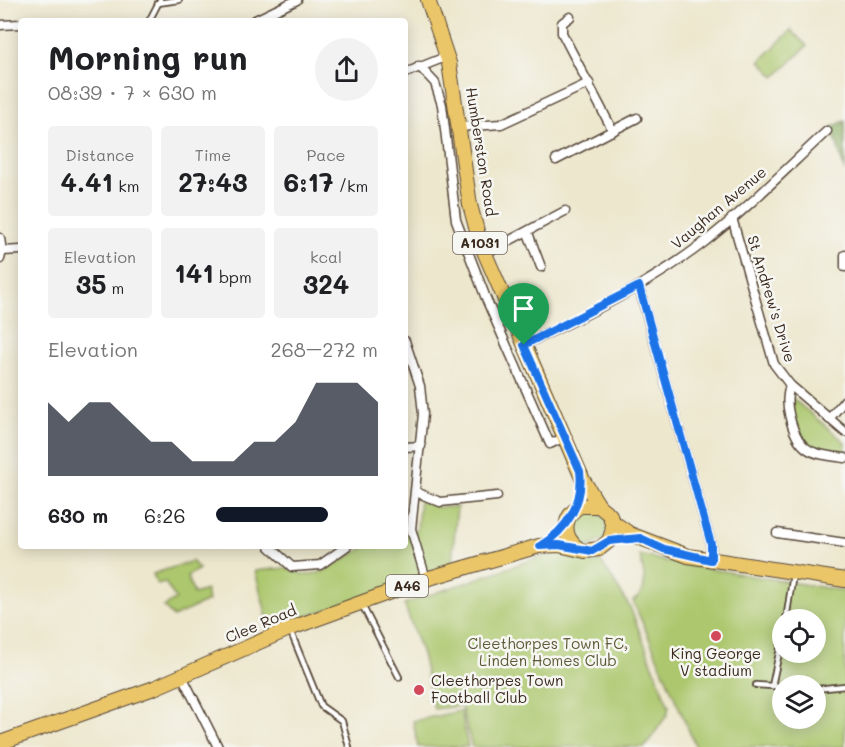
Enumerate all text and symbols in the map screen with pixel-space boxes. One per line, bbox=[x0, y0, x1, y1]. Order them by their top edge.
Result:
text: Morning run bbox=[48, 35, 248, 78]
button: share bbox=[315, 38, 378, 101]
text: 08:39 · 7 × 630 m bbox=[48, 79, 217, 105]
street label: Humberston Road bbox=[462, 86, 502, 218]
text: Distance bbox=[66, 144, 134, 165]
text: Time bbox=[195, 144, 231, 165]
text: Pace bbox=[306, 144, 346, 165]
street label: Vaughan Avenue bbox=[666, 161, 770, 253]
text: 4.41 bbox=[61, 165, 113, 199]
text: 27:43 bbox=[178, 165, 248, 199]
text: 6:17 bbox=[284, 165, 334, 199]
text: km bbox=[113, 175, 139, 196]
text: /km bbox=[334, 175, 368, 196]
road number: A1031 bbox=[453, 232, 507, 254]
street label: St Andrew's Drive bbox=[743, 233, 801, 365]
text: Elevation bbox=[64, 246, 136, 267]
text: kcal bbox=[310, 246, 342, 267]
text: 141 bbox=[174, 256, 214, 290]
text: bpm bbox=[214, 266, 252, 287]
text: 35 bbox=[76, 267, 106, 301]
text: 324 bbox=[303, 267, 349, 301]
text: m bbox=[106, 277, 124, 298]
pin bbox=[498, 283, 549, 345]
icon: arrive bbox=[507, 292, 540, 325]
text: Elevation bbox=[48, 336, 138, 362]
text: 268–272 m bbox=[271, 336, 378, 362]
text: 630 m bbox=[48, 502, 108, 528]
text: 6:26 bbox=[144, 502, 186, 528]
road number: A46 bbox=[386, 575, 428, 597]
street label: Clee Road bbox=[222, 599, 299, 647]
map controls bbox=[772, 609, 826, 729]
button: locate bbox=[772, 609, 826, 663]
marker: King George V stadium bbox=[709, 629, 723, 643]
park label: Cleethorpes Town FC, Linden Homes Club bbox=[468, 633, 628, 670]
place label: King George V stadium bbox=[671, 643, 761, 680]
place label: Cleethorpes Town Football Club bbox=[431, 670, 563, 707]
button: layers bbox=[772, 675, 826, 729]
marker: Cleethorpes Town Football Club bbox=[412, 683, 426, 697]

